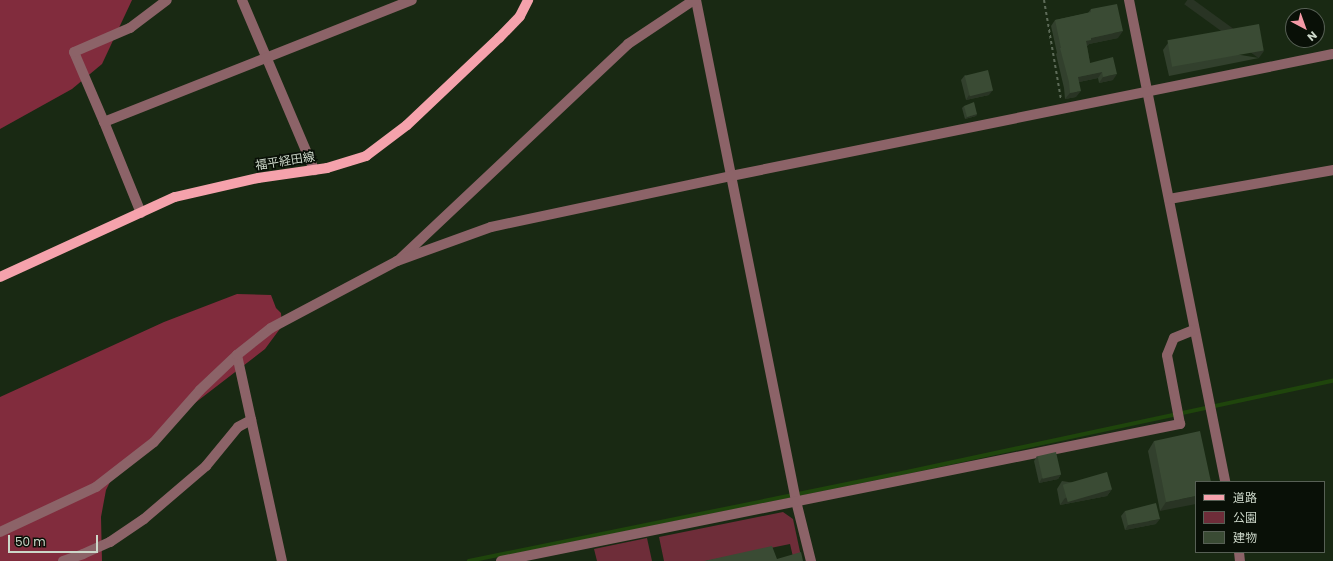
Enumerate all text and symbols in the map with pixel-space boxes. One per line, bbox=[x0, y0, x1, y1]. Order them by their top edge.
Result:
north arrow bbox=[1285, 8, 1325, 48]
text: N bbox=[1304, 28, 1321, 45]
street label: 福平経田線 bbox=[254, 149, 316, 173]
legend bbox=[1195, 481, 1325, 553]
text: 道路 bbox=[1233, 489, 1257, 506]
text: 公園 bbox=[1233, 509, 1257, 526]
scale bar bbox=[10, 527, 100, 553]
text: 建物 bbox=[1233, 529, 1257, 546]
text: 50 m bbox=[15, 533, 46, 550]

